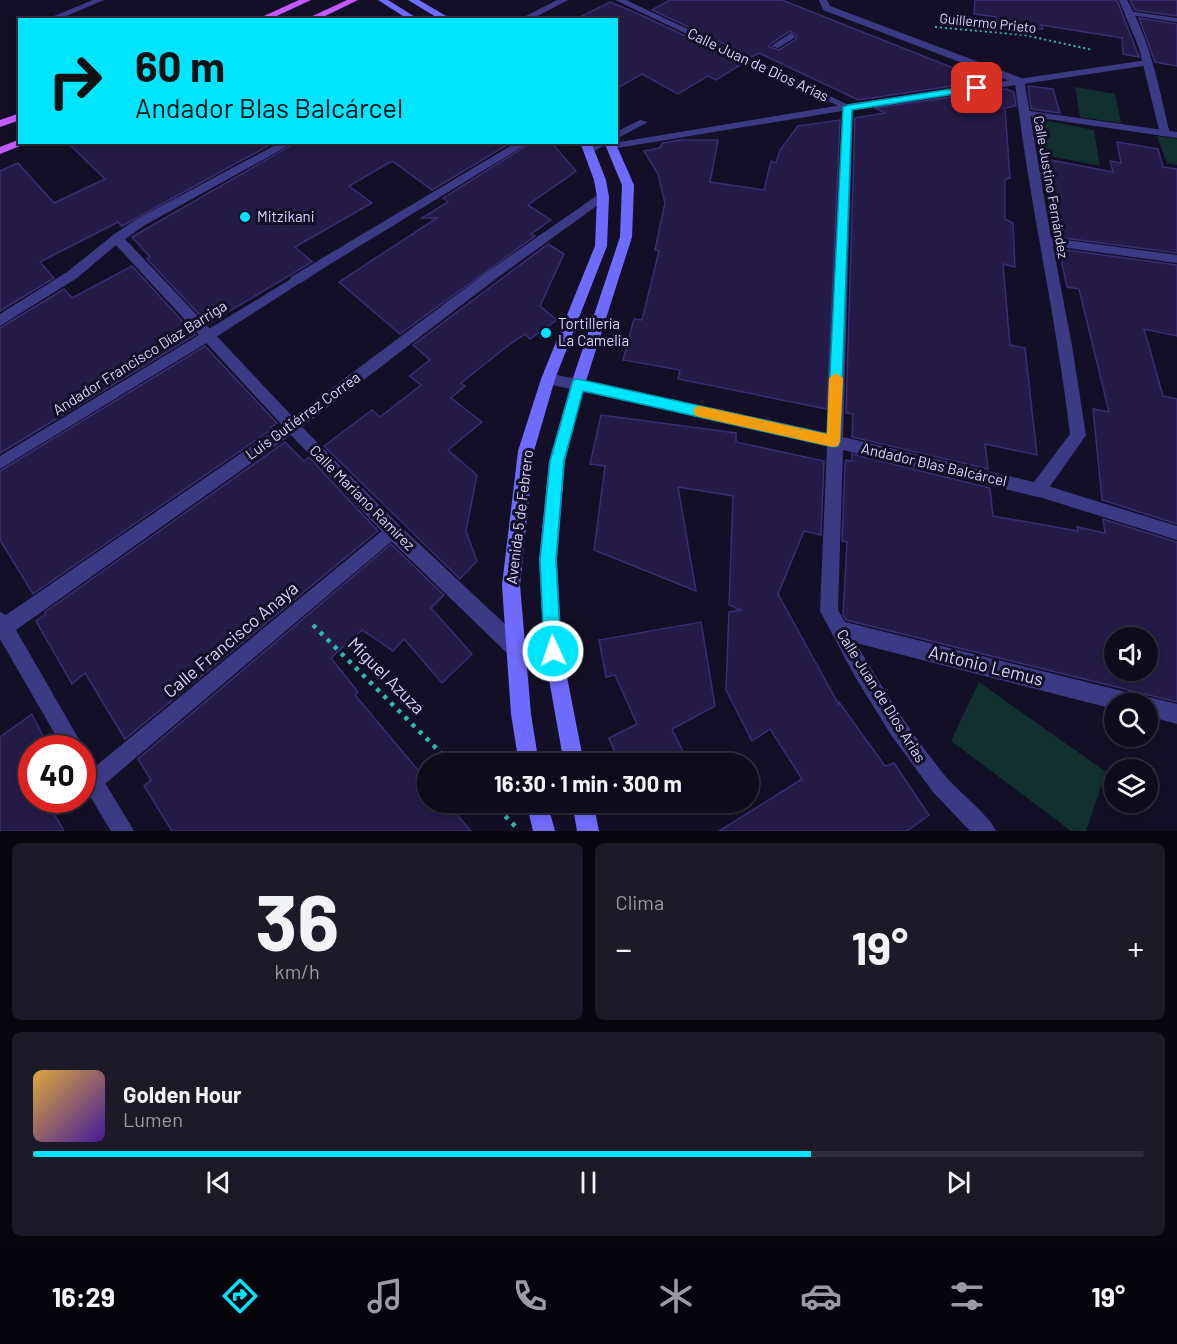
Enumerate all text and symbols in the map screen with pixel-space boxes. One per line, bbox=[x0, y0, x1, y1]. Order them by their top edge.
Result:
street label: Guillermo Prieto bbox=[939, 9, 1037, 36]
street label: Calle Juan de Dios Arias bbox=[685, 23, 832, 105]
text: 60 m bbox=[135, 40, 225, 90]
icon: right bbox=[36, 42, 114, 120]
pin bbox=[951, 62, 1002, 113]
icon: arrive bbox=[960, 71, 993, 104]
text: Andador Blas Balcárcel bbox=[135, 91, 403, 123]
street label: Calle Justino Fernández bbox=[1031, 114, 1072, 260]
place label: Mitzikani bbox=[257, 207, 314, 225]
marker: Mitzikani bbox=[238, 210, 252, 224]
street label: Andador Francisco Díaz Barriga bbox=[49, 296, 230, 418]
place label: Tortillería La Camelia bbox=[558, 314, 629, 349]
marker: Tortillería La Camelia bbox=[539, 326, 553, 340]
street label: Luis Gutiérrez Correa bbox=[242, 368, 363, 463]
street label: Andador Blas Balcárcel bbox=[860, 439, 1009, 490]
street label: Calle Mariano Ramírez bbox=[306, 441, 419, 554]
street label: Avenida 5 de Febrero bbox=[502, 449, 536, 585]
street label: Calle Francisco Anaya bbox=[159, 576, 302, 702]
position arrow bbox=[521, 619, 585, 683]
street label: Calle Juan de Dios Arias bbox=[833, 625, 930, 766]
map controls bbox=[1104, 627, 1158, 813]
button: sound bbox=[1104, 627, 1158, 681]
street label: Miguel Azuza bbox=[344, 632, 430, 718]
street label: Antonio Lemus bbox=[927, 640, 1046, 690]
button: search bbox=[1104, 693, 1158, 747]
speed limit sign: 40 bbox=[18, 735, 96, 813]
button: layers bbox=[1104, 759, 1158, 813]
text: 16:30 · 1 min · 300 m bbox=[494, 770, 682, 796]
text: 36 bbox=[255, 873, 339, 967]
text: Clima bbox=[616, 890, 664, 914]
text: 19° bbox=[851, 920, 908, 974]
text: − bbox=[616, 928, 632, 968]
text: + bbox=[1128, 928, 1144, 968]
text: km/h bbox=[275, 959, 320, 983]
text: Golden Hour bbox=[123, 1081, 241, 1107]
text: Lumen bbox=[123, 1107, 183, 1131]
icon: previous bbox=[202, 1166, 235, 1199]
icon: pause bbox=[572, 1166, 605, 1199]
icon: next bbox=[942, 1166, 975, 1199]
icon: directions bbox=[219, 1275, 261, 1317]
icon: music bbox=[364, 1275, 406, 1317]
icon: phone bbox=[509, 1275, 551, 1317]
icon: climate bbox=[655, 1275, 697, 1317]
icon: car bbox=[800, 1275, 842, 1317]
icon: filters bbox=[946, 1275, 988, 1317]
text: 16:29 bbox=[52, 1280, 115, 1312]
text: 19° bbox=[1091, 1280, 1125, 1312]

